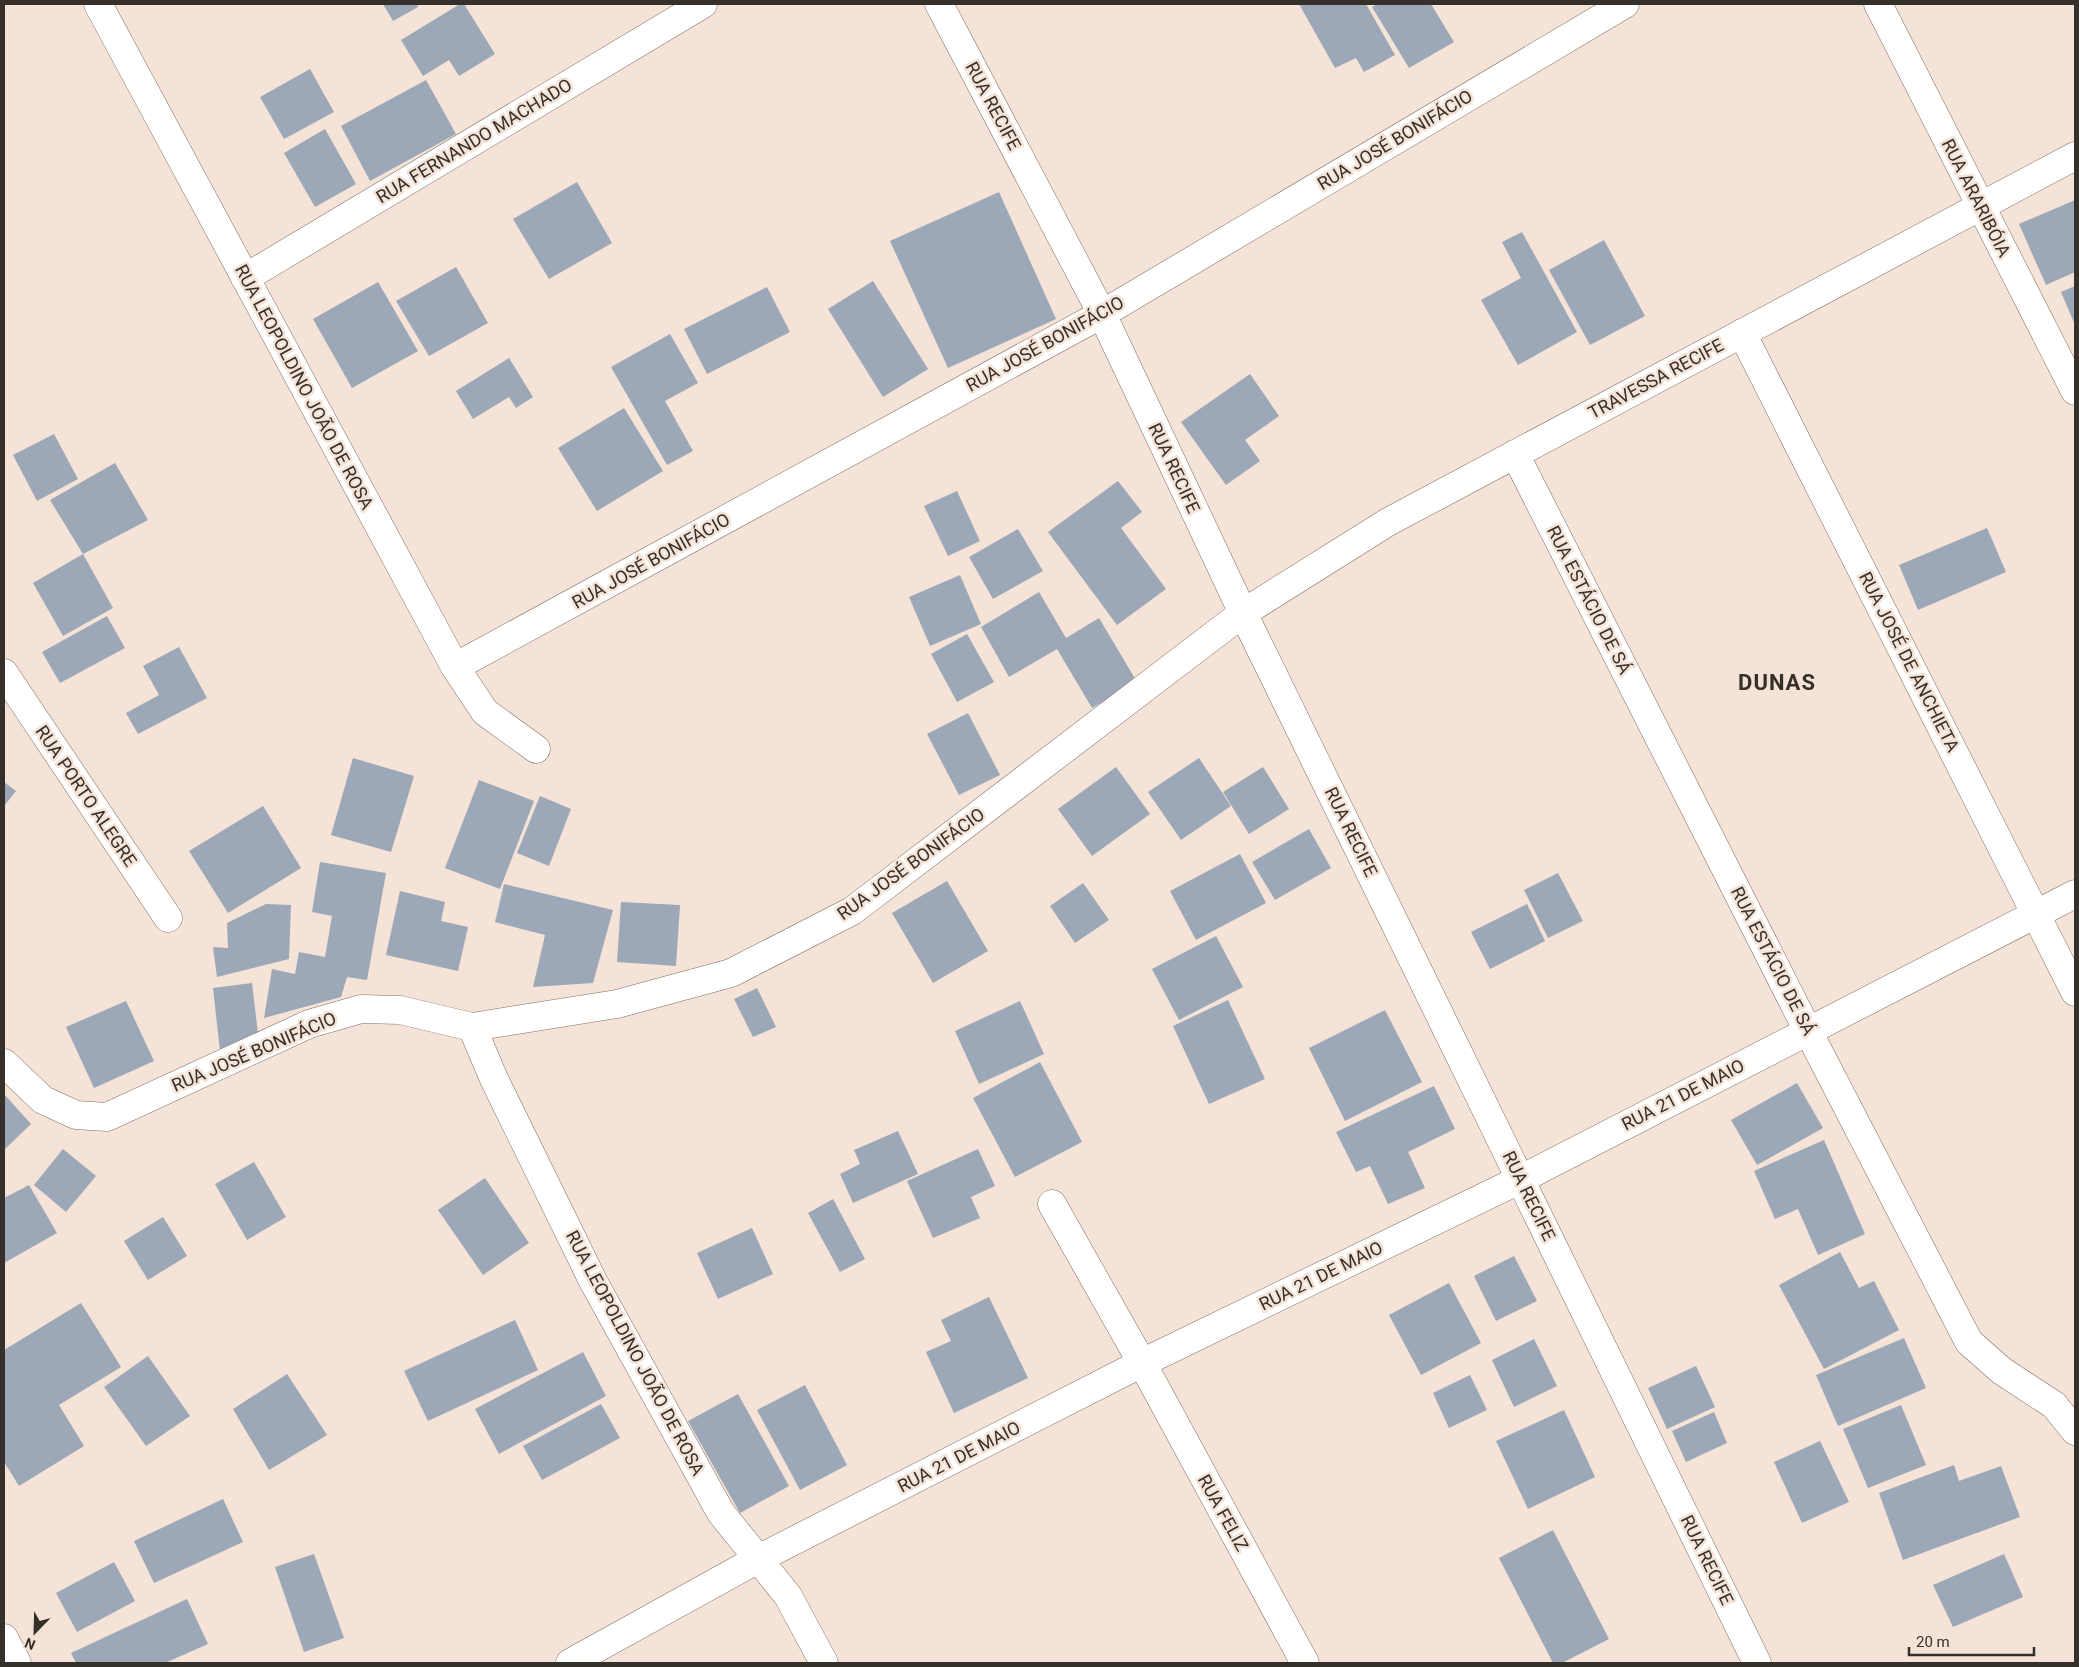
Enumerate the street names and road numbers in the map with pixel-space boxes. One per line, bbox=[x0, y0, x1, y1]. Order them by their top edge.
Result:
street label: RUA RECIFE bbox=[961, 58, 1025, 153]
street label: RUA FERNANDO MACHADO bbox=[372, 74, 575, 207]
street label: RUA JOSÉ BONIFÁCIO bbox=[1314, 85, 1476, 194]
street label: RUA ARARIBÓIA bbox=[1938, 135, 2015, 261]
street label: RUA LEOPOLDINO JOÃO DE ROSA bbox=[231, 261, 378, 513]
street label: RUA JOSÉ BONIFÁCIO bbox=[962, 291, 1127, 396]
street label: TRAVESSA RECIFE bbox=[1585, 334, 1727, 423]
street label: RUA RECIFE bbox=[1144, 419, 1204, 516]
street label: RUA JOSÉ BONIFÁCIO bbox=[568, 508, 733, 613]
street label: RUA ESTÁCIO DE SÁ bbox=[1543, 522, 1636, 678]
street label: RUA JOSÉ DE ANCHIETA bbox=[1855, 568, 1964, 756]
street label: RUA PORTO ALEGRE bbox=[31, 721, 141, 870]
street label: RUA RECIFE bbox=[1321, 784, 1382, 880]
street label: RUA JOSÉ BONIFÁCIO bbox=[833, 803, 988, 924]
street label: RUA ESTÁCIO DE SÁ bbox=[1727, 883, 1820, 1039]
street label: RUA JOSÉ BONIFÁCIO bbox=[168, 1007, 339, 1096]
street label: RUA 21 DE MAIO bbox=[1618, 1055, 1748, 1135]
street label: RUA RECIFE bbox=[1499, 1148, 1560, 1244]
street label: RUA LEOPOLDINO JOÃO DE ROSA bbox=[562, 1227, 709, 1479]
street label: RUA 21 DE MAIO bbox=[1256, 1237, 1386, 1315]
street label: RUA 21 DE MAIO bbox=[894, 1417, 1024, 1497]
street label: RUA FELIZ bbox=[1194, 1471, 1253, 1555]
street label: RUA RECIFE bbox=[1677, 1512, 1738, 1608]

